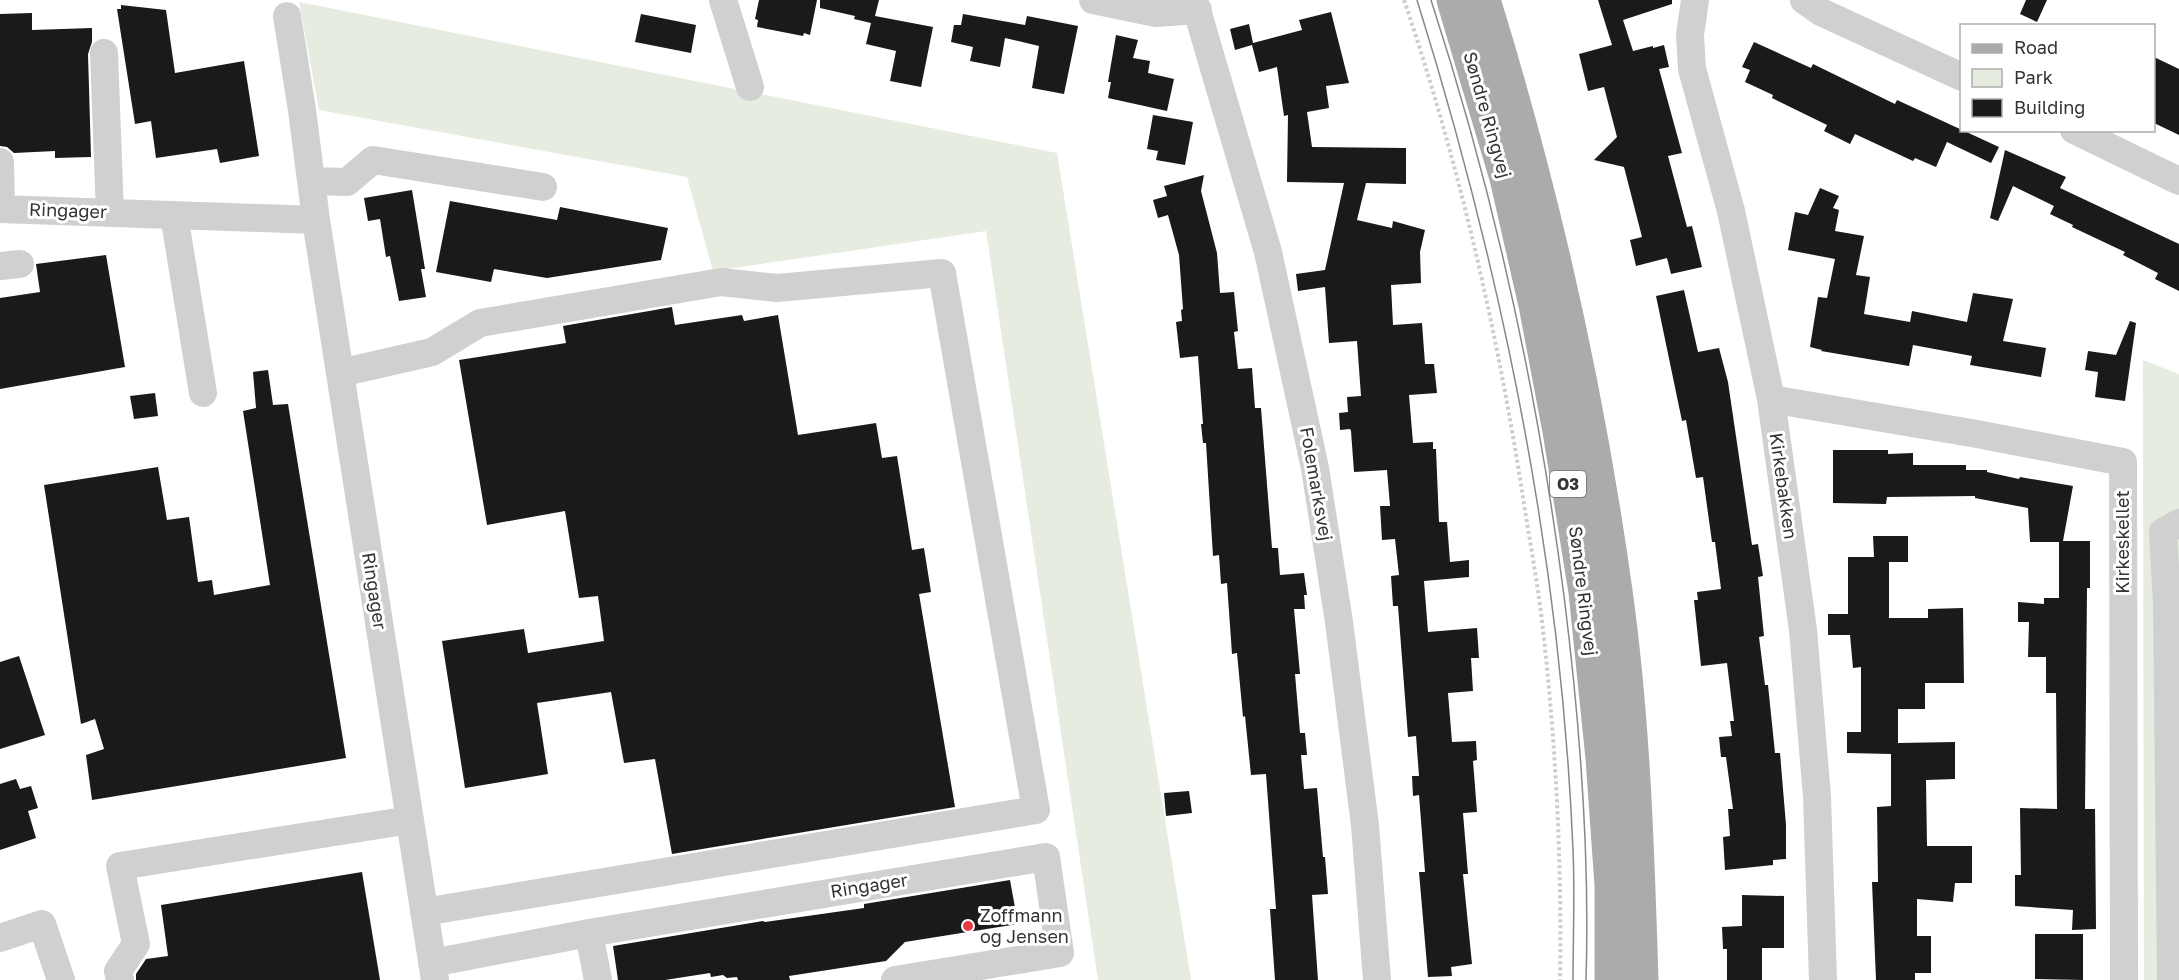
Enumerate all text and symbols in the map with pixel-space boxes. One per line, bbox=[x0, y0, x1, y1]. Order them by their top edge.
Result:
legend bbox=[1960, 24, 2155, 132]
text: Road bbox=[2014, 36, 2058, 58]
street label: Søndre Ringvej bbox=[1459, 49, 1517, 180]
text: Park bbox=[2014, 66, 2053, 88]
text: Building bbox=[2014, 96, 2085, 118]
street label: Ringager bbox=[29, 198, 107, 222]
street label: Folemarksvej bbox=[1296, 425, 1338, 542]
street label: Kirkebakken bbox=[1766, 431, 1802, 540]
road number: O3 bbox=[1550, 471, 1586, 497]
street label: Kirkeskellet bbox=[2111, 490, 2133, 594]
street label: Søndre Ringvej bbox=[1565, 525, 1603, 657]
street label: Ringager bbox=[358, 551, 392, 631]
street label: Ringager bbox=[829, 868, 909, 902]
place label: Zoffmann og Jensen bbox=[980, 904, 1069, 947]
marker: Zoffmann og Jensen bbox=[961, 919, 975, 933]

